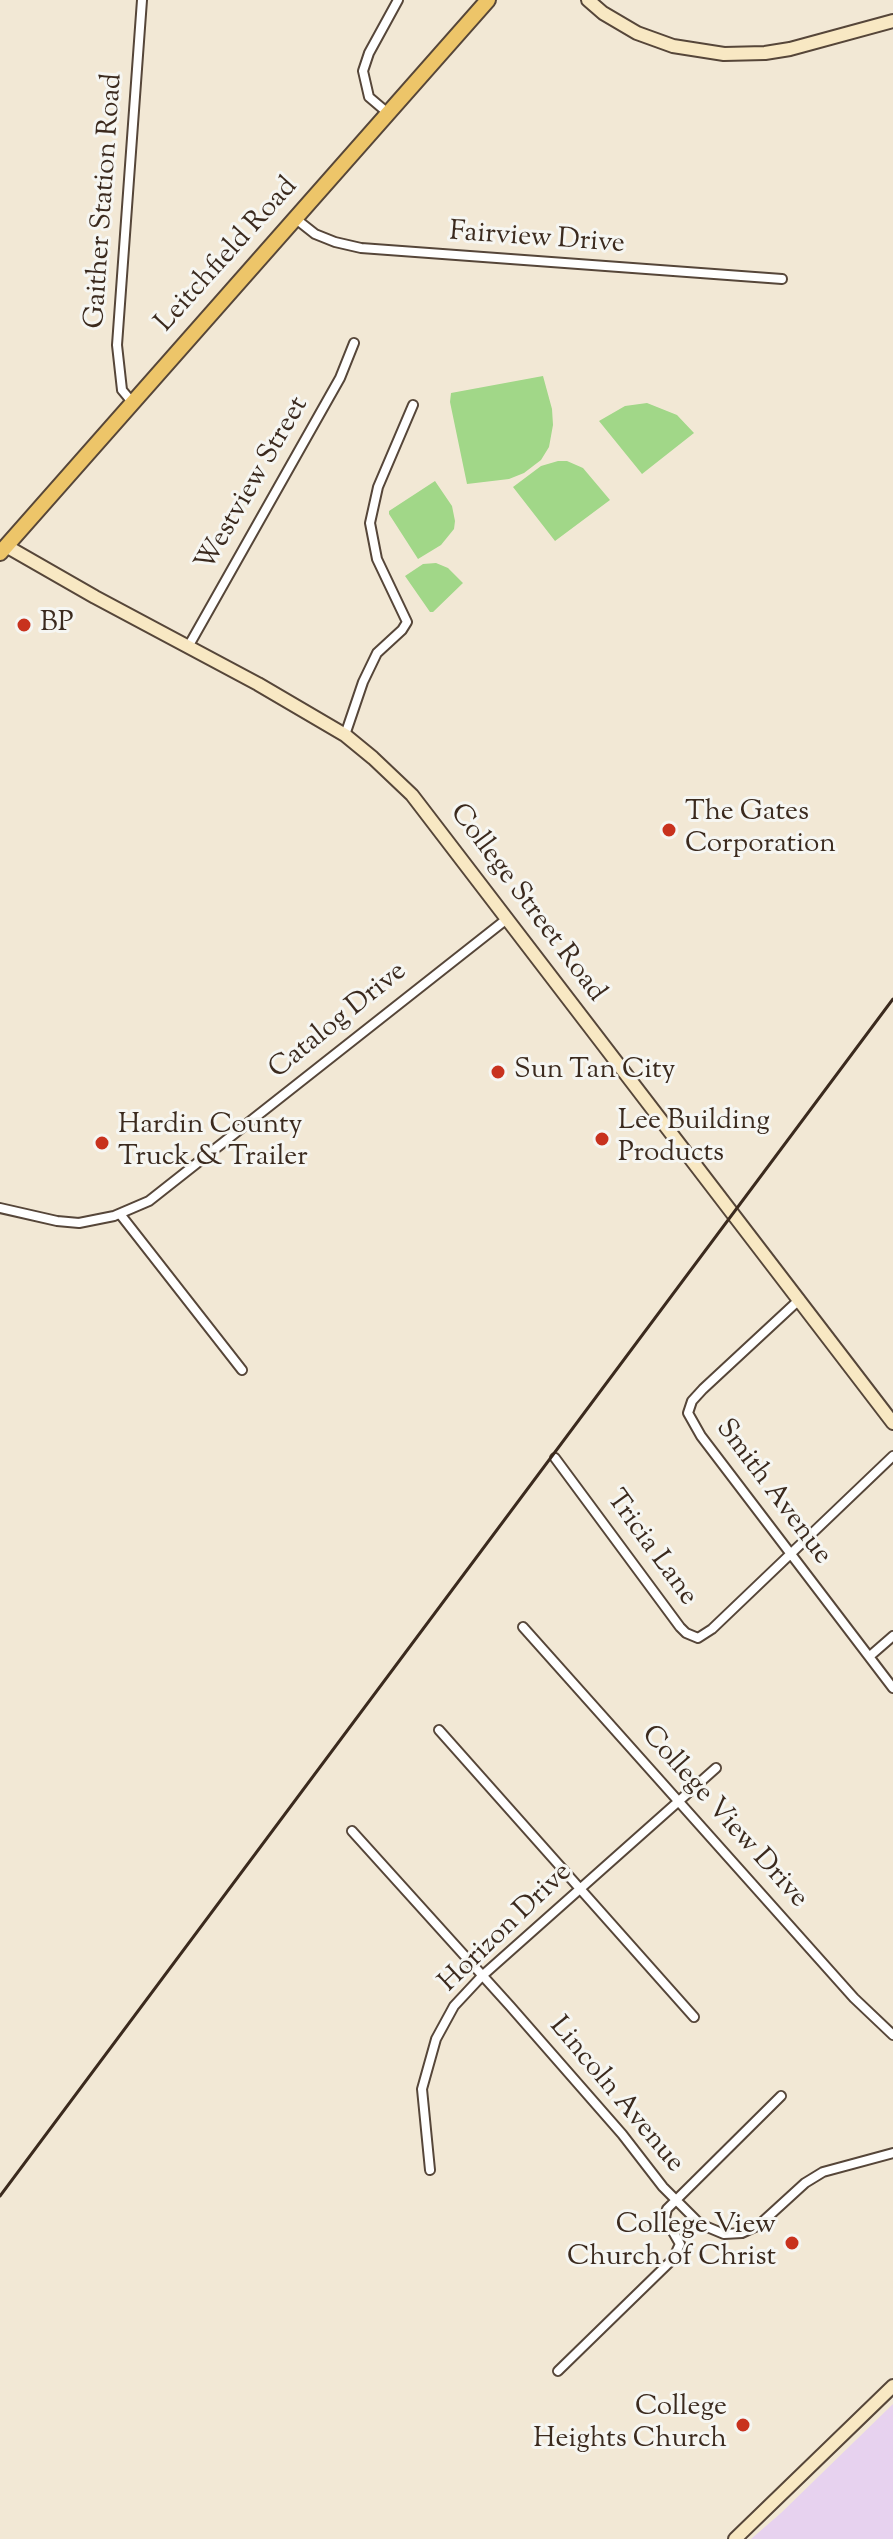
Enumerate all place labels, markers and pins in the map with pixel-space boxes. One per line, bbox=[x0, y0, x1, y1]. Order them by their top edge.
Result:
place label: BP bbox=[40, 608, 73, 642]
marker: BP bbox=[15, 616, 33, 634]
place label: The Gates Corporation bbox=[685, 797, 836, 863]
marker: The Gates Corporation bbox=[660, 821, 678, 839]
place label: Sun Tan City bbox=[514, 1055, 675, 1089]
marker: Sun Tan City bbox=[489, 1063, 507, 1081]
place label: Lee Building Products bbox=[618, 1106, 770, 1172]
place label: Hardin County Truck & Trailer bbox=[118, 1110, 308, 1176]
marker: Lee Building Products bbox=[593, 1130, 611, 1148]
marker: Hardin County Truck & Trailer bbox=[93, 1134, 111, 1152]
place label: College View Church of Christ bbox=[567, 2210, 776, 2276]
marker: College View Church of Christ bbox=[783, 2234, 801, 2252]
place label: College Heights Church bbox=[533, 2392, 727, 2458]
marker: College Heights Church bbox=[734, 2416, 752, 2434]

